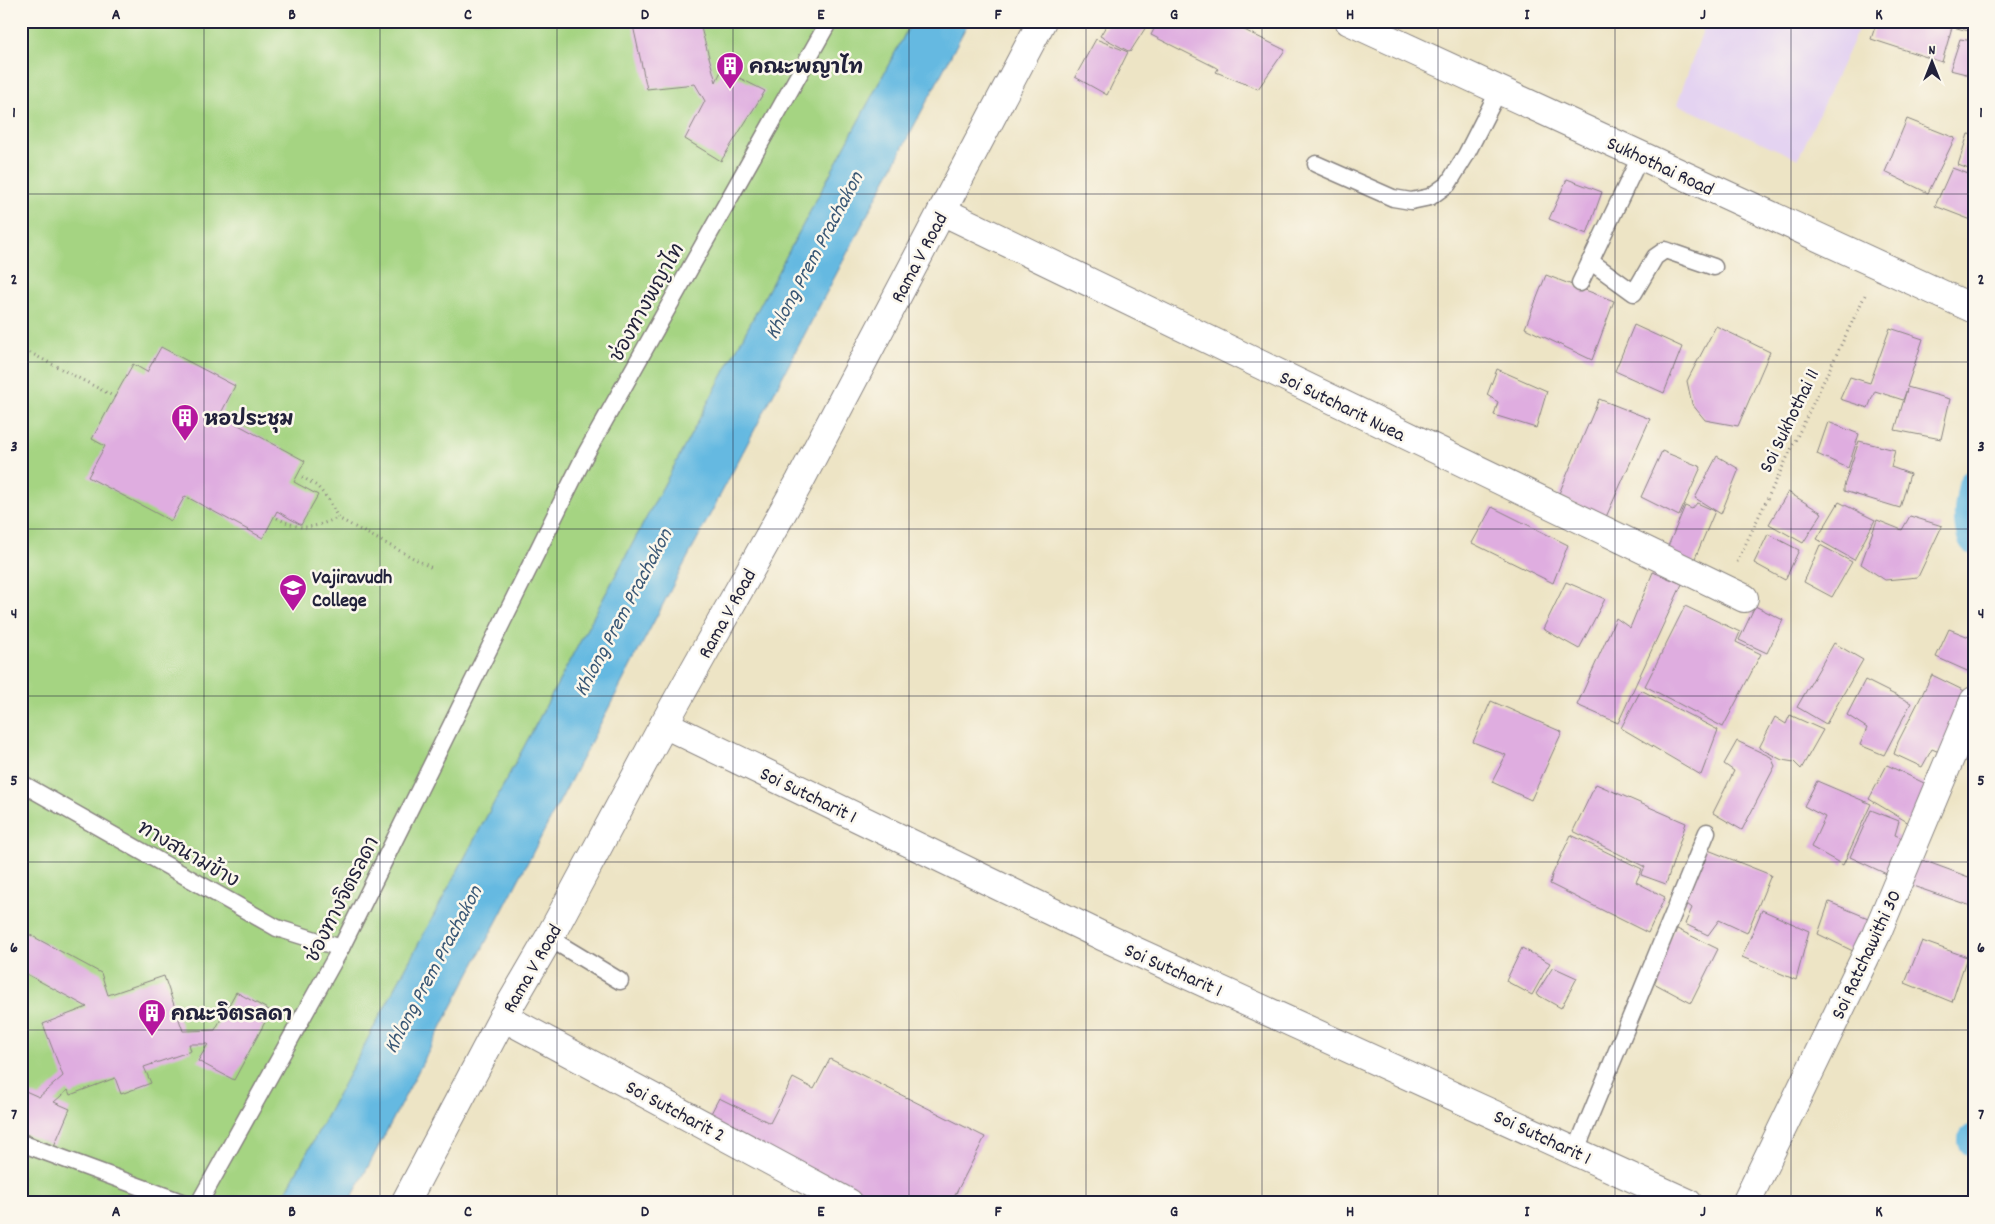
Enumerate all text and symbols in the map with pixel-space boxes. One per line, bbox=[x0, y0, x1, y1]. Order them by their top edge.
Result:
text: A bbox=[112, 4, 121, 27]
text: B bbox=[288, 4, 296, 27]
text: C bbox=[464, 4, 472, 27]
text: D bbox=[641, 4, 650, 27]
text: E bbox=[817, 4, 825, 27]
text: F bbox=[994, 4, 1002, 27]
text: G bbox=[1170, 4, 1178, 27]
text: H bbox=[1346, 4, 1354, 27]
text: I bbox=[1525, 4, 1531, 27]
text: J bbox=[1700, 4, 1706, 27]
text: K bbox=[1875, 4, 1883, 27]
north arrow bbox=[1908, 38, 1958, 88]
text: N bbox=[1929, 41, 1936, 61]
building icon: คณะพญาไท bbox=[715, 51, 745, 90]
place label: คณะพญาไท bbox=[749, 53, 863, 83]
text: 1 bbox=[12, 102, 16, 125]
text: 1 bbox=[1979, 102, 1983, 125]
street label: Sukhothai Road bbox=[1602, 131, 1718, 205]
water label: Khlong Prem Prachakon bbox=[759, 166, 873, 346]
street label: Rama V Road bbox=[885, 208, 956, 308]
street label: ช่องทางพญาไท bbox=[603, 238, 693, 368]
text: 2 bbox=[11, 269, 18, 292]
text: 2 bbox=[1978, 269, 1985, 292]
street label: Soi Sutcharit Nuea bbox=[1274, 365, 1410, 451]
street label: Soi Sukhothai 11 bbox=[1753, 365, 1828, 478]
building icon: หอประชุม bbox=[170, 403, 200, 442]
place label: หอประชุม bbox=[204, 407, 294, 435]
text: 3 bbox=[10, 436, 18, 459]
text: 3 bbox=[1977, 436, 1985, 459]
water label: Khlong Prem Prachakon bbox=[568, 523, 682, 703]
place label: Vajiravudh College bbox=[312, 565, 392, 616]
street label: Rama V Road bbox=[693, 565, 765, 664]
school or university icon: Vajiravudh College bbox=[278, 573, 308, 612]
text: 4 bbox=[11, 603, 17, 626]
text: 4 bbox=[1978, 603, 1984, 626]
street label: Soi Sutcharit 1 bbox=[754, 761, 861, 832]
text: 5 bbox=[10, 770, 18, 793]
text: 5 bbox=[1977, 770, 1985, 793]
street label: ทางสนามข้าง bbox=[132, 813, 244, 896]
street label: ช่องทางจิตรลดา bbox=[298, 831, 388, 968]
water label: Khlong Prem Prachakon bbox=[378, 880, 492, 1060]
street label: Soi Ratchawithi 30 bbox=[1825, 886, 1910, 1025]
street label: Rama V Road bbox=[497, 920, 570, 1019]
text: 6 bbox=[10, 937, 18, 960]
text: 6 bbox=[1977, 937, 1985, 960]
street label: Soi Sutcharit 1 bbox=[1119, 938, 1226, 1006]
building icon: คณะจิตรลดา bbox=[137, 998, 167, 1037]
place label: คณะจิตรลดา bbox=[171, 1001, 292, 1030]
street label: Soi Sutcharit 2 bbox=[620, 1075, 729, 1151]
text: 7 bbox=[11, 1104, 17, 1127]
street label: Soi Sutcharit 1 bbox=[1488, 1104, 1595, 1174]
text: 7 bbox=[1978, 1104, 1984, 1127]
text: A bbox=[112, 1201, 121, 1224]
text: B bbox=[288, 1201, 296, 1224]
text: C bbox=[464, 1201, 472, 1224]
text: D bbox=[641, 1201, 650, 1224]
text: E bbox=[817, 1201, 825, 1224]
text: F bbox=[994, 1201, 1002, 1224]
text: G bbox=[1170, 1201, 1178, 1224]
text: H bbox=[1346, 1201, 1354, 1224]
text: I bbox=[1525, 1201, 1531, 1224]
text: J bbox=[1700, 1201, 1706, 1224]
text: K bbox=[1875, 1201, 1883, 1224]

